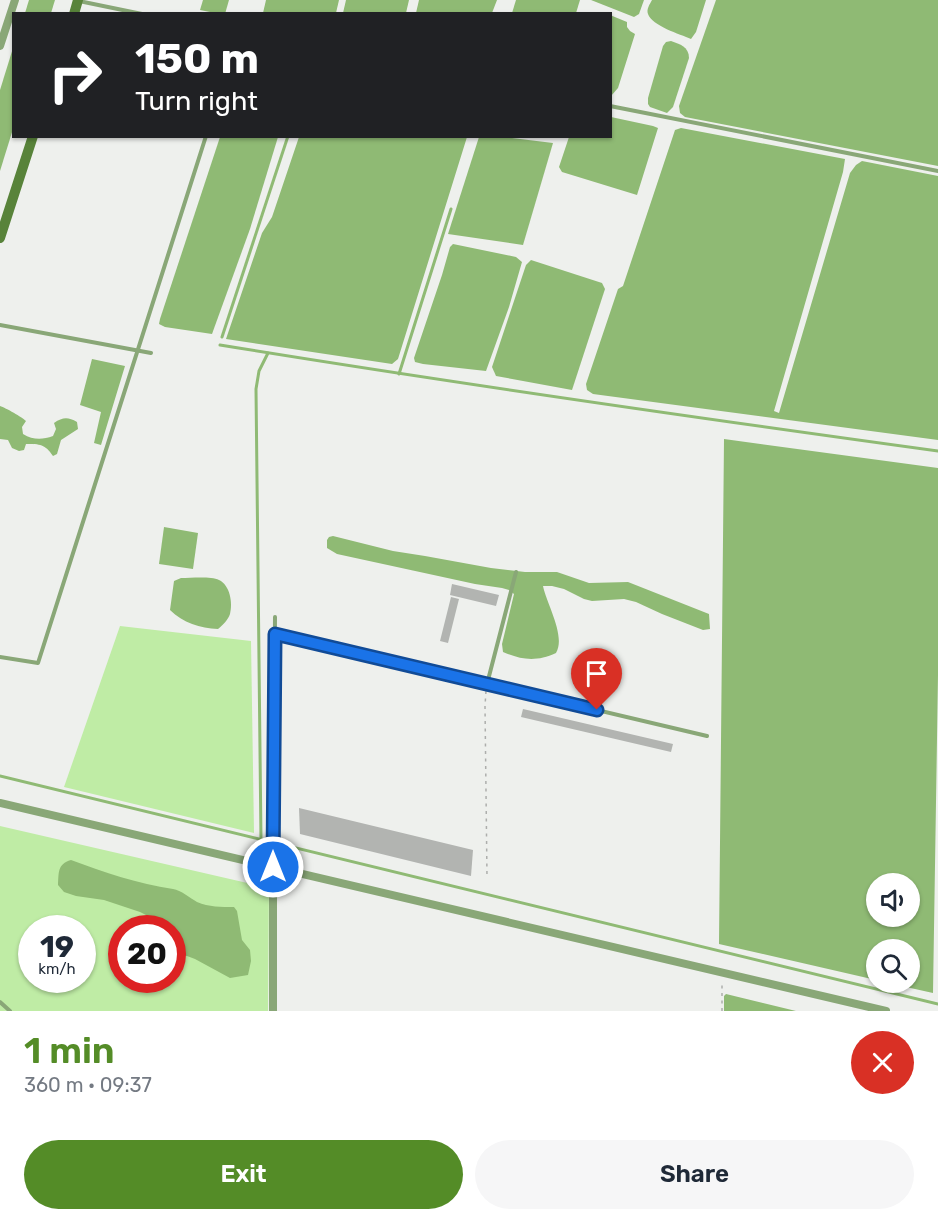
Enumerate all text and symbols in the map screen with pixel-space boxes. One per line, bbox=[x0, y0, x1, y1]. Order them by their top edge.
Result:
text: 150 m bbox=[135, 34, 259, 84]
icon: right bbox=[36, 36, 114, 114]
text: Turn right bbox=[135, 85, 258, 117]
pin bbox=[571, 648, 622, 710]
icon: arrive bbox=[580, 657, 613, 690]
position arrow bbox=[241, 835, 305, 899]
map controls bbox=[866, 873, 920, 993]
button: sound bbox=[866, 873, 920, 927]
speed limit sign: 20 bbox=[108, 915, 186, 993]
text: 19 bbox=[40, 929, 74, 965]
button: search bbox=[866, 939, 920, 993]
text: km/h bbox=[38, 960, 76, 978]
text: 1 min bbox=[24, 1029, 115, 1072]
button: close bbox=[851, 1031, 914, 1094]
text: 360 m · 09:37 bbox=[24, 1073, 152, 1097]
button: Exit bbox=[24, 1140, 463, 1209]
button: Share bbox=[475, 1140, 914, 1209]

